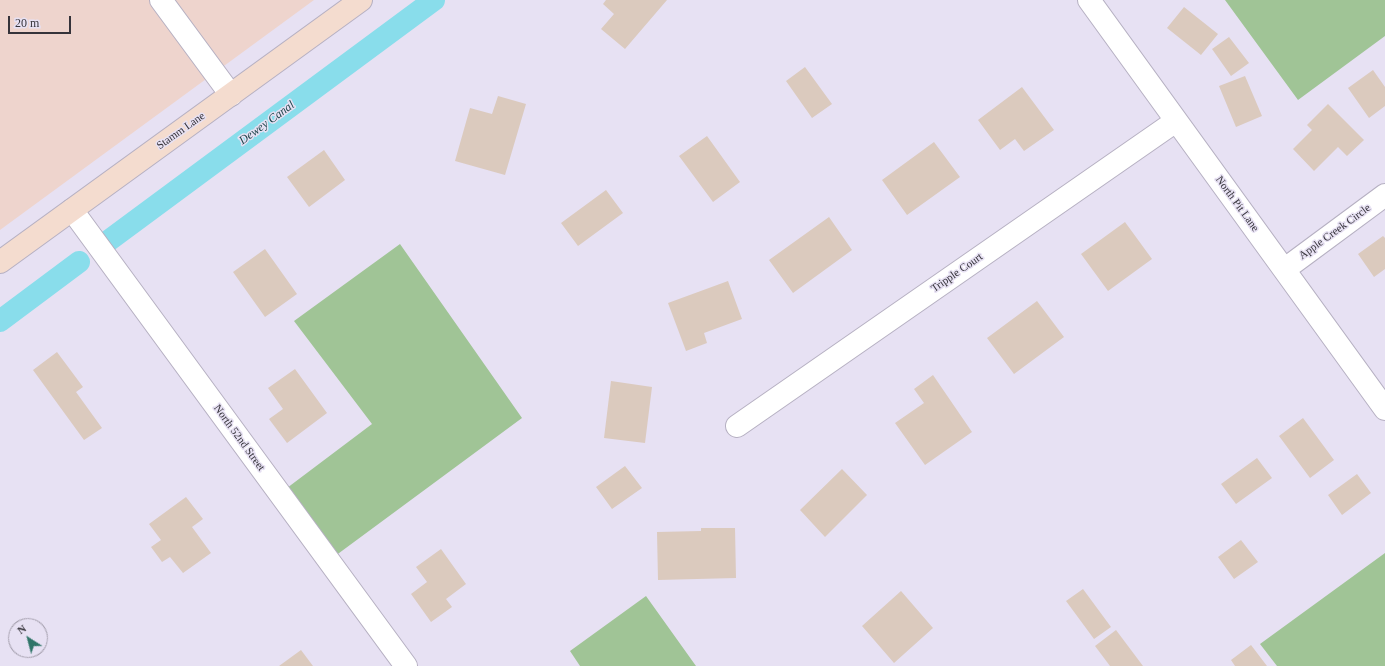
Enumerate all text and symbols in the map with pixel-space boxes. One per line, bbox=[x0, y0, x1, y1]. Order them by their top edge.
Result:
scale bar bbox=[10, 8, 73, 34]
text: 20 m bbox=[15, 16, 39, 30]
water label: Dewey Canal bbox=[236, 98, 298, 148]
street label: Stamm Lane bbox=[154, 110, 208, 152]
street label: North Pit Lane bbox=[1212, 174, 1262, 234]
street label: Apple Creek Circle bbox=[1297, 202, 1373, 262]
street label: Tripple Court bbox=[929, 250, 985, 296]
street label: North 52nd Street bbox=[210, 402, 268, 474]
north arrow bbox=[8, 618, 48, 658]
text: N bbox=[15, 622, 28, 636]

